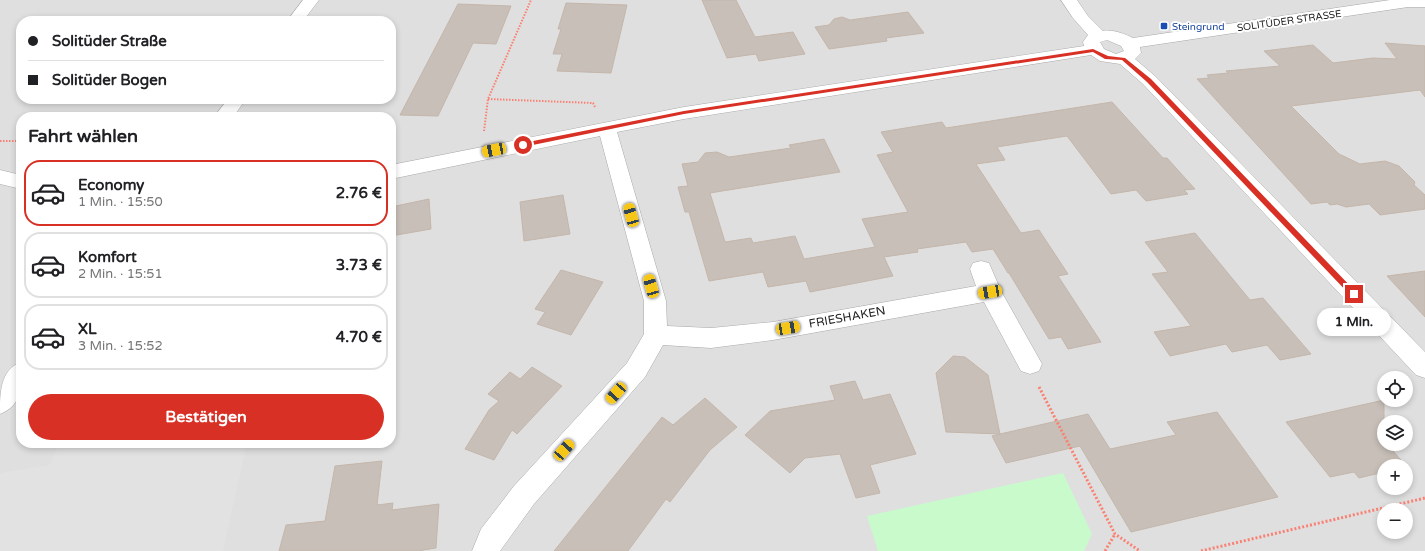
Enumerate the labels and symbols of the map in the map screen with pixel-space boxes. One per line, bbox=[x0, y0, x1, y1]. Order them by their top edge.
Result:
street label: SOLITÜDER STRASSE bbox=[1236, 8, 1342, 34]
marker: Steingrund bbox=[1159, 21, 1169, 31]
place label: Steingrund bbox=[1172, 21, 1225, 33]
route start bbox=[514, 136, 532, 154]
car bbox=[481, 142, 507, 158]
car bbox=[622, 202, 640, 228]
car bbox=[642, 273, 660, 299]
car bbox=[977, 284, 1003, 300]
route end bbox=[1345, 285, 1363, 303]
street label: FRIESHAKEN bbox=[808, 303, 886, 331]
callout: 1 Min. bbox=[1317, 308, 1391, 336]
car bbox=[775, 320, 801, 336]
car bbox=[604, 380, 628, 406]
car bbox=[552, 437, 576, 463]

